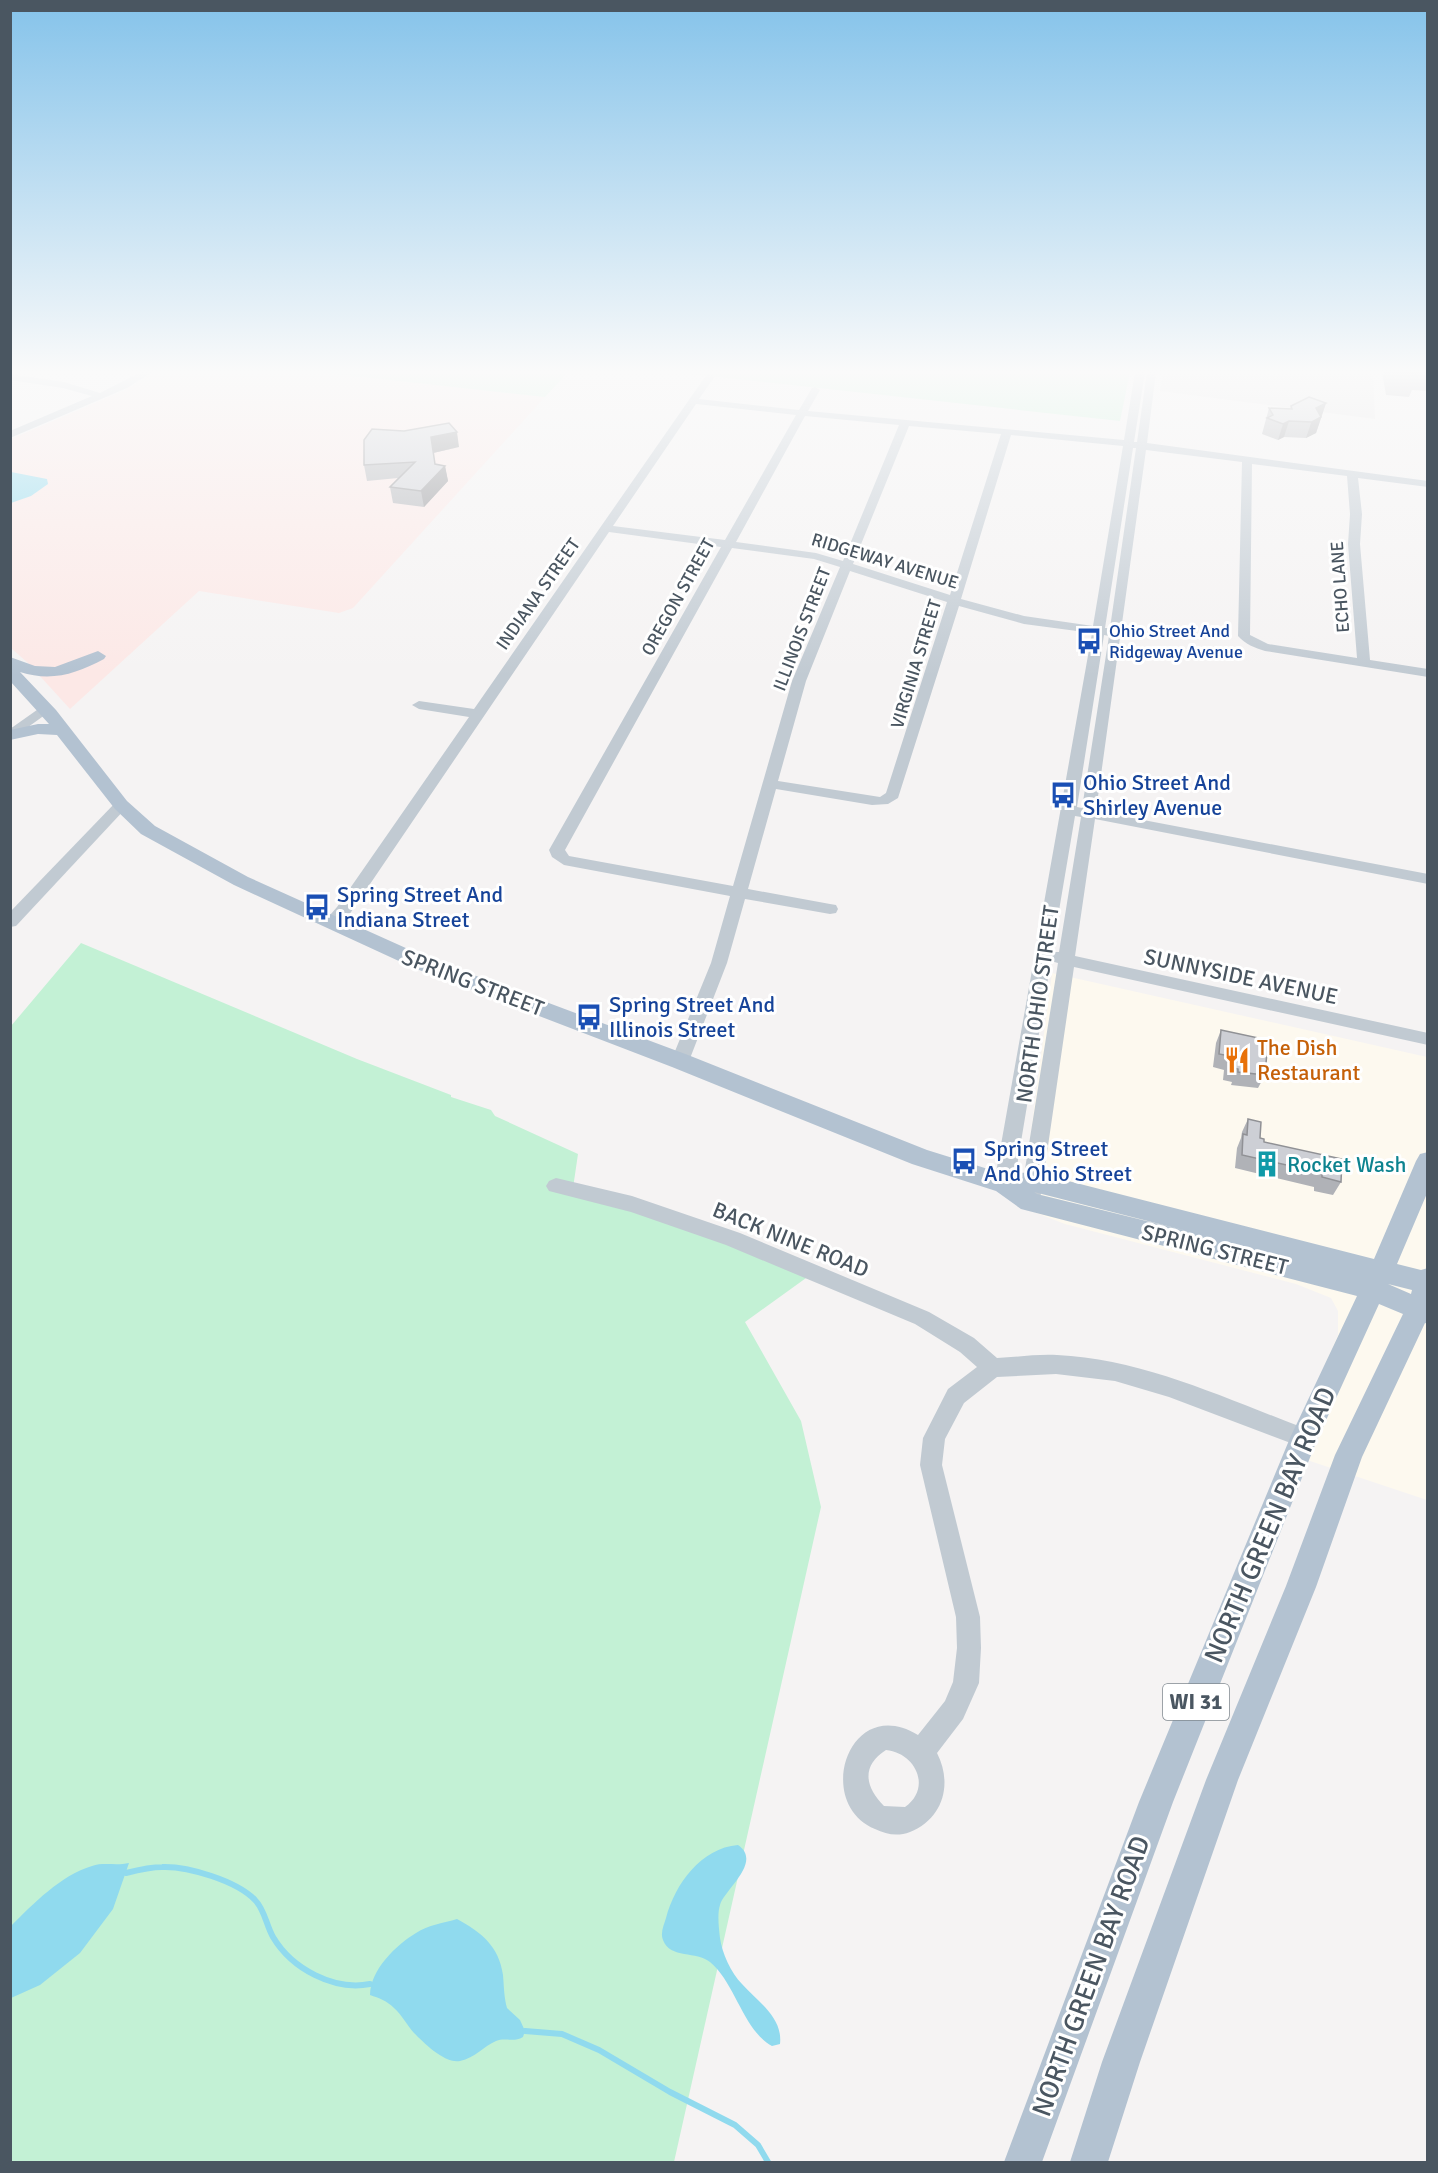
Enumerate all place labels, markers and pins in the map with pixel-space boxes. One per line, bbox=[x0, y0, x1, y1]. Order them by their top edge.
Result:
place label: Ohio Street And Ridgeway Avenue bbox=[1109, 620, 1243, 663]
bus stop icon: Ohio Street And Ridgeway Avenue bbox=[1074, 626, 1104, 656]
place label: Ohio Street And Shirley Avenue bbox=[1083, 769, 1231, 821]
bus stop icon: Ohio Street And Shirley Avenue bbox=[1048, 780, 1078, 810]
place label: Spring Street And Indiana Street bbox=[337, 881, 503, 933]
bus stop icon: Spring Street And Indiana Street bbox=[302, 892, 332, 922]
place label: Spring Street And Illinois Street bbox=[609, 991, 775, 1043]
bus stop icon: Spring Street And Illinois Street bbox=[574, 1002, 604, 1032]
place label: The Dish Restaurant bbox=[1257, 1034, 1361, 1086]
restaurant icon: The Dish Restaurant bbox=[1222, 1045, 1252, 1075]
place label: Spring Street And Ohio Street bbox=[984, 1135, 1132, 1187]
bus stop icon: Spring Street And Ohio Street bbox=[949, 1146, 979, 1176]
building icon: Rocket Wash bbox=[1252, 1149, 1282, 1179]
place label: Rocket Wash bbox=[1287, 1151, 1407, 1178]

